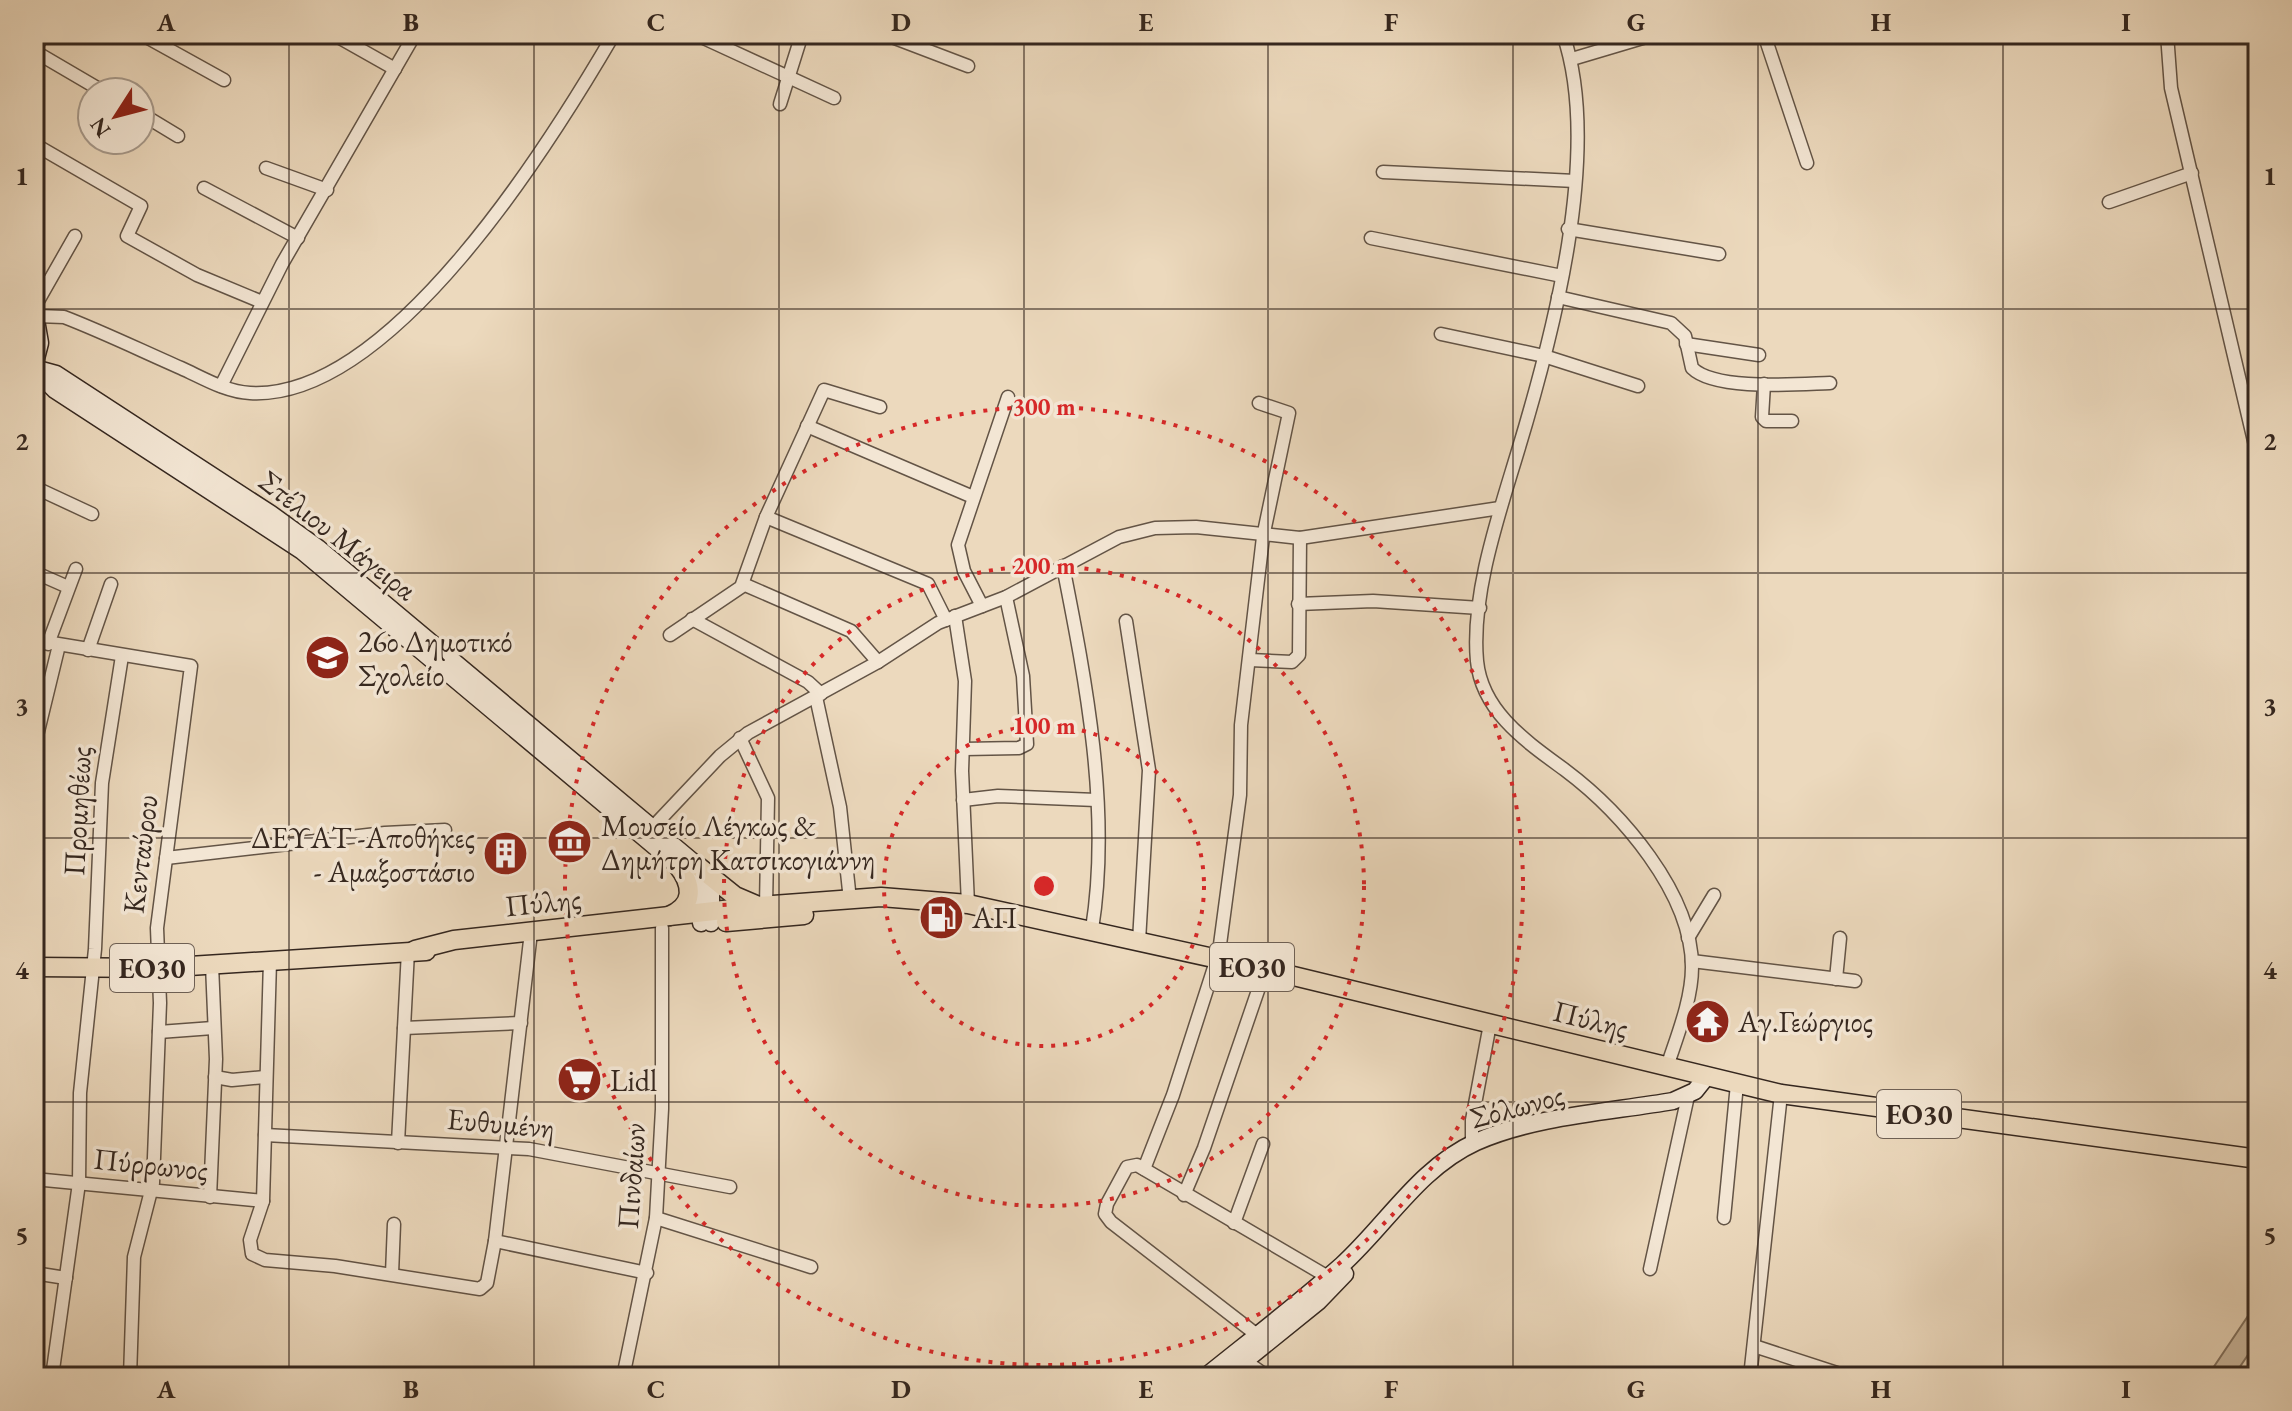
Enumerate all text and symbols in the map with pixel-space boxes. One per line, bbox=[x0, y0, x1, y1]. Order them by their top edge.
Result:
text: A bbox=[156, 5, 176, 39]
text: B bbox=[403, 5, 419, 39]
text: C bbox=[647, 5, 665, 39]
text: D bbox=[891, 5, 911, 39]
text: E bbox=[1139, 5, 1154, 39]
text: F bbox=[1384, 5, 1398, 39]
text: G bbox=[1627, 5, 1646, 39]
text: H bbox=[1871, 5, 1892, 39]
text: I bbox=[2121, 5, 2131, 39]
north arrow bbox=[76, 76, 156, 156]
text: N bbox=[83, 112, 117, 143]
text: 1 bbox=[15, 159, 29, 193]
text: 1 bbox=[2263, 159, 2277, 193]
text: 300 m bbox=[1012, 391, 1076, 422]
text: 2 bbox=[15, 424, 29, 458]
text: 2 bbox=[2263, 424, 2277, 458]
street label: Στέλιου Μάγειρα bbox=[251, 461, 425, 609]
text: 200 m bbox=[1012, 550, 1076, 581]
place label: 26ο Δημοτικό Σχολείο bbox=[358, 622, 512, 695]
school or university icon: 26ο Δημοτικό Σχολείο bbox=[303, 634, 351, 682]
text: 3 bbox=[15, 689, 29, 723]
text: 3 bbox=[2263, 689, 2277, 723]
text: 100 m bbox=[1012, 710, 1076, 741]
street label: Προμηθέως bbox=[54, 745, 100, 877]
street label: Κενταύρου bbox=[113, 792, 167, 916]
place label: Μουσείο Λέγκως & Δημήτρη Κατσικογιάννη bbox=[601, 806, 875, 879]
place label: ΔΕΥΑΤ -Αποθήκες - Αμαξοστάσιο bbox=[251, 818, 475, 891]
museum icon: Μουσείο Λέγκως & Δημήτρη Κατσικογιάννη bbox=[546, 818, 594, 866]
building icon: ΔΕΥΑΤ -Αποθήκες - Αμαξοστάσιο bbox=[482, 830, 530, 878]
centre of rings bbox=[1030, 872, 1058, 900]
street label: Πύλης bbox=[503, 879, 583, 925]
fuel station icon: ΑΠ bbox=[917, 893, 965, 941]
place label: ΑΠ bbox=[971, 898, 1018, 937]
road number: ΕΟ30 bbox=[1210, 943, 1294, 991]
road number: ΕΟ30 bbox=[110, 944, 194, 992]
text: 4 bbox=[15, 953, 29, 987]
text: 4 bbox=[2263, 953, 2277, 987]
street label: Πύλης bbox=[1549, 991, 1633, 1047]
temple icon: Αγ.Γεώργιος bbox=[1683, 997, 1731, 1045]
place label: Αγ.Γεώργιος bbox=[1737, 1002, 1873, 1041]
supermarket icon: Lidl bbox=[555, 1056, 603, 1104]
place label: Lidl bbox=[610, 1061, 657, 1100]
street label: Σόλωνος bbox=[1466, 1075, 1568, 1137]
road number: ΕΟ30 bbox=[1877, 1090, 1961, 1138]
street label: Ευθυμένη bbox=[446, 1099, 556, 1147]
street label: Πινδαίων bbox=[608, 1122, 654, 1230]
street label: Πύρρωνος bbox=[92, 1139, 210, 1189]
text: 5 bbox=[15, 1218, 29, 1252]
text: 5 bbox=[2263, 1218, 2277, 1252]
text: A bbox=[156, 1372, 176, 1406]
text: B bbox=[403, 1372, 419, 1406]
text: C bbox=[647, 1372, 665, 1406]
text: D bbox=[891, 1372, 911, 1406]
text: E bbox=[1139, 1372, 1154, 1406]
text: F bbox=[1384, 1372, 1398, 1406]
text: G bbox=[1627, 1372, 1646, 1406]
text: H bbox=[1871, 1372, 1892, 1406]
text: I bbox=[2121, 1372, 2131, 1406]

